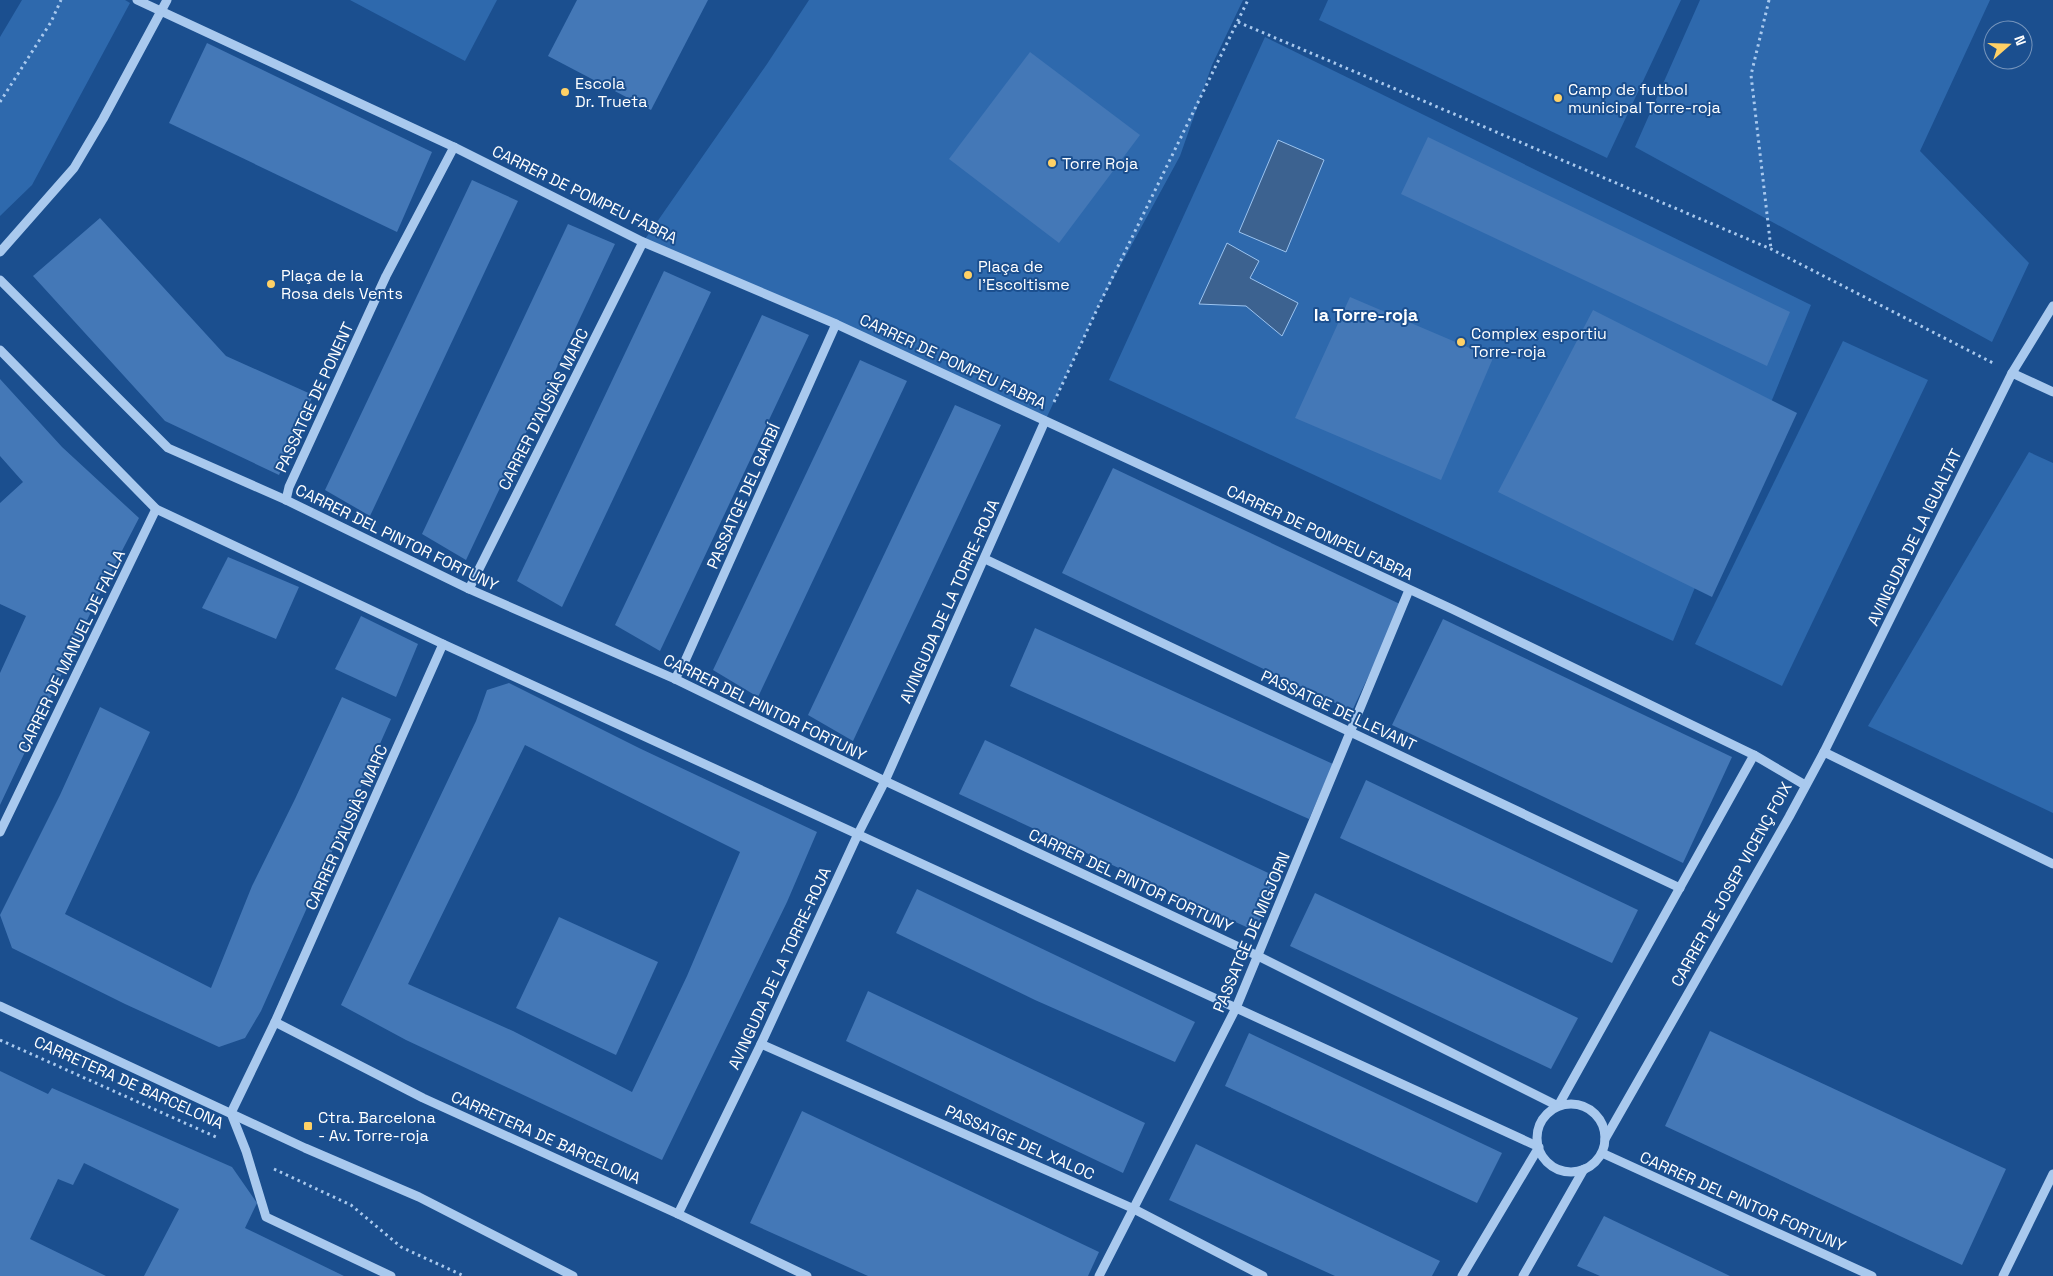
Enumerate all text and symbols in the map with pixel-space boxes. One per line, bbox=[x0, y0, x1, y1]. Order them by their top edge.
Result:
north arrow bbox=[1983, 20, 2033, 70]
text: N bbox=[2010, 33, 2030, 48]
place label: Escola Dr. Trueta bbox=[575, 73, 648, 112]
place label: Camp de futbol municipal Torre-roja bbox=[1568, 79, 1721, 118]
marker: Escola Dr. Trueta bbox=[559, 86, 571, 98]
marker: Camp de futbol municipal Torre-roja bbox=[1552, 92, 1564, 104]
street label: CARRER DE POMPEU FABRA bbox=[489, 140, 681, 249]
place label: Torre Roja bbox=[1062, 153, 1138, 174]
marker: Torre Roja bbox=[1046, 157, 1058, 169]
place label: Plaça de l'Escoltisme bbox=[978, 256, 1070, 295]
place label: Plaça de la Rosa dels Vents bbox=[281, 265, 403, 304]
marker: Plaça de l'Escoltisme bbox=[962, 269, 974, 281]
marker: Plaça de la Rosa dels Vents bbox=[265, 278, 277, 290]
district label: la Torre-roja bbox=[1314, 303, 1419, 326]
street label: CARRER DE POMPEU FABRA bbox=[856, 309, 1050, 414]
street label: PASSATGE DE PONENT bbox=[270, 319, 359, 476]
place label: Complex esportiu Torre-roja bbox=[1471, 323, 1607, 362]
street label: CARRER D'AUSIÀS MARC bbox=[493, 325, 593, 494]
marker: Complex esportiu Torre-roja bbox=[1455, 336, 1467, 348]
street label: PASSATGE DEL GARBÍ bbox=[702, 420, 785, 572]
street label: AVINGUDA DE LA IGUALTAT bbox=[1862, 445, 1967, 629]
street label: CARRER DEL PINTOR FORTUNY bbox=[292, 479, 502, 596]
street label: CARRER DE POMPEU FABRA bbox=[1223, 480, 1417, 585]
street label: AVINGUDA DE LA TORRE-ROJA bbox=[895, 496, 1004, 707]
street label: CARRER DE MANUEL DE FALLA bbox=[13, 546, 130, 756]
street label: CARRER DEL PINTOR FORTUNY bbox=[660, 649, 870, 766]
street label: PASSATGE DE LLEVANT bbox=[1258, 665, 1420, 756]
street label: CARRER D'AUSIÀS MARC bbox=[300, 741, 392, 913]
street label: CARRER DE JOSEP VICENÇ FOIX bbox=[1666, 778, 1797, 990]
street label: CARRER DEL PINTOR FORTUNY bbox=[1025, 824, 1237, 937]
street label: PASSATGE DE MIGJORN bbox=[1208, 849, 1295, 1016]
street label: AVINGUDA DE LA TORRE-ROJA bbox=[723, 864, 836, 1073]
street label: CARRETERA DE BARCELONA bbox=[31, 1031, 227, 1134]
street label: CARRETERA DE BARCELONA bbox=[448, 1086, 644, 1189]
street label: PASSATGE DEL XALOC bbox=[942, 1100, 1098, 1185]
place label: Ctra. Barcelona - Av. Torre-roja bbox=[318, 1107, 436, 1146]
marker: Ctra. Barcelona - Av. Torre-roja bbox=[302, 1120, 314, 1132]
street label: CARRER DEL PINTOR FORTUNY bbox=[1637, 1146, 1849, 1257]

